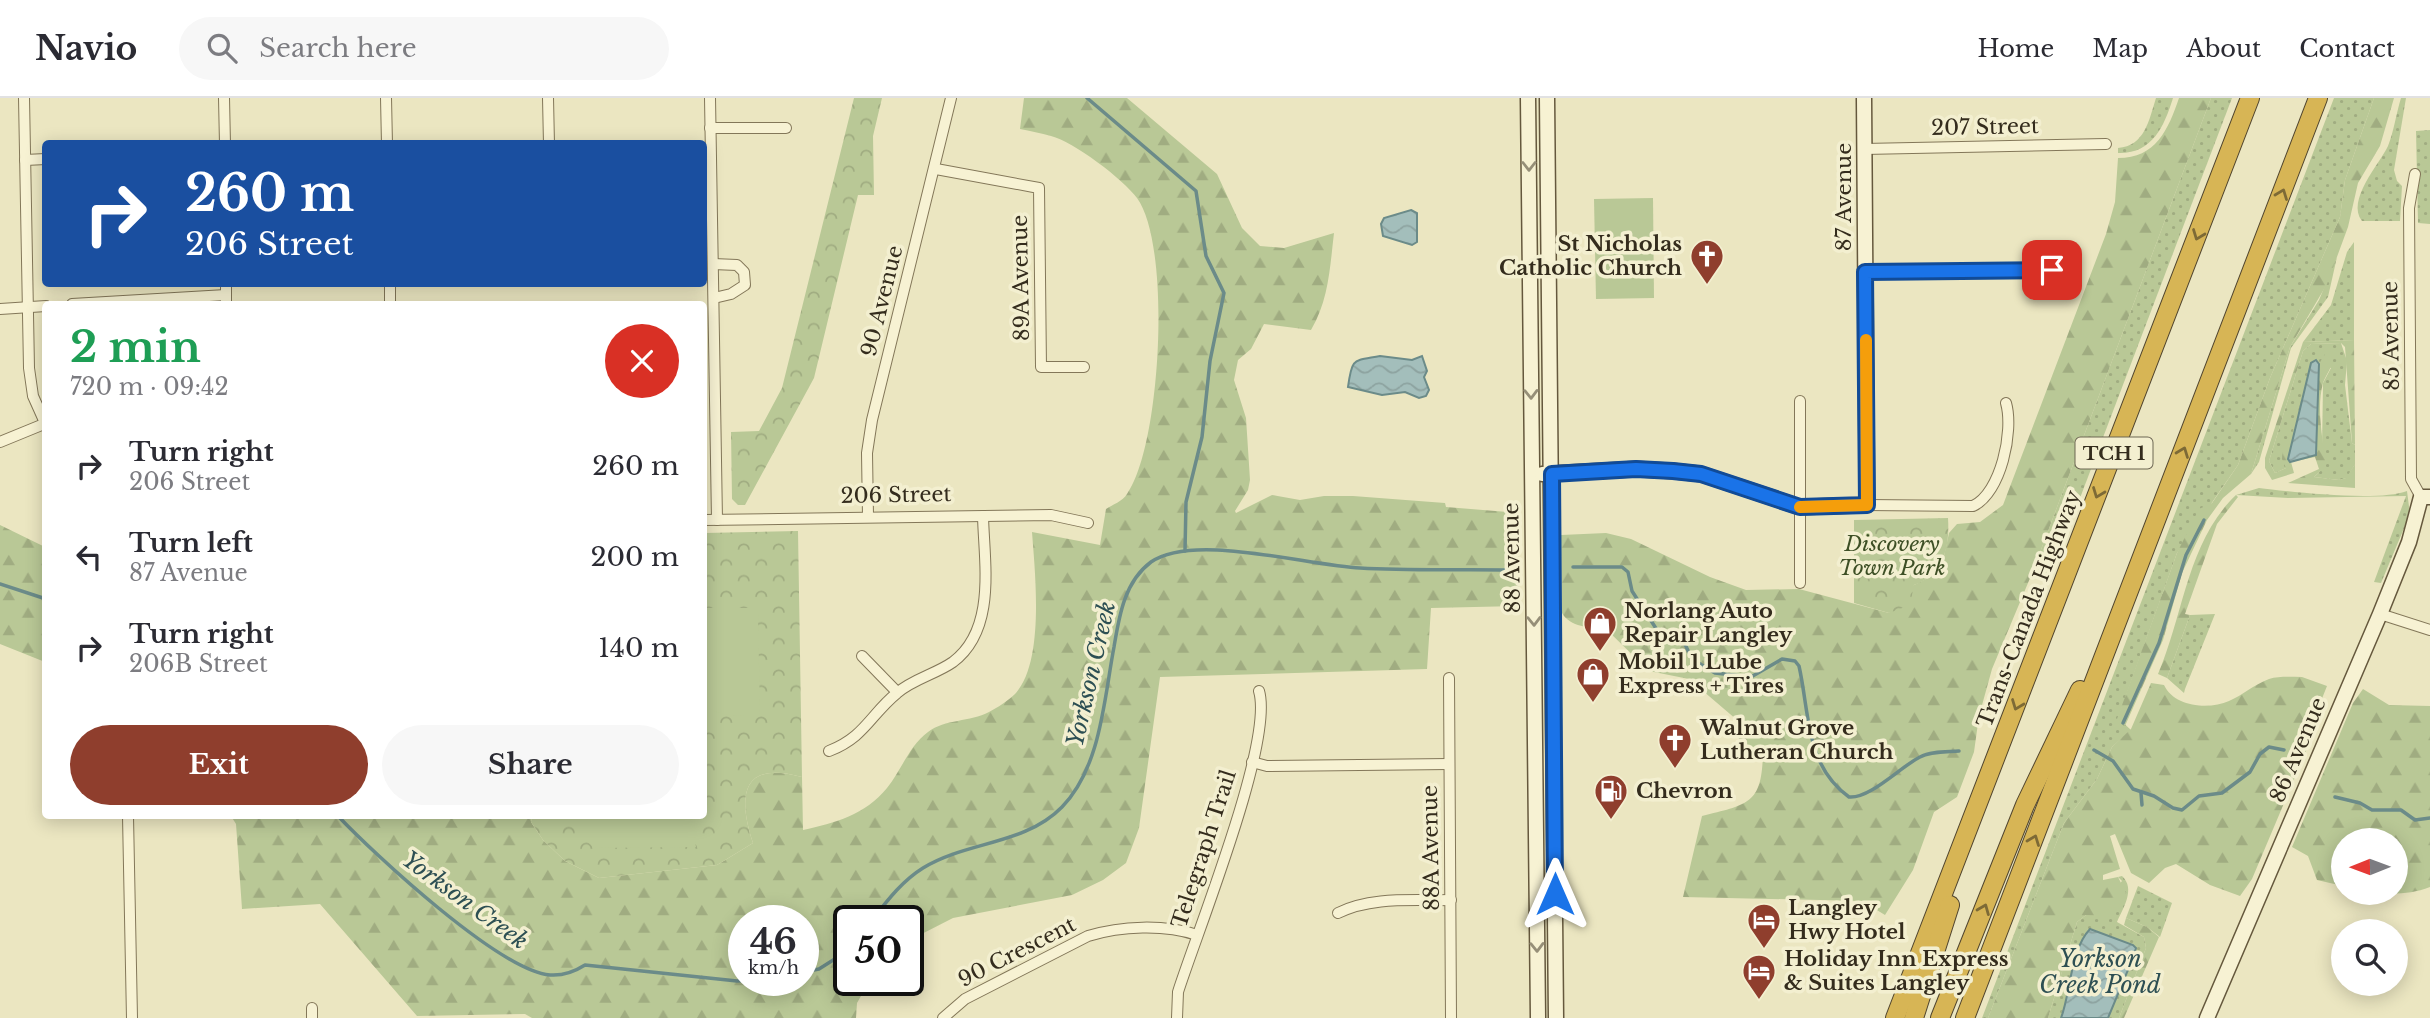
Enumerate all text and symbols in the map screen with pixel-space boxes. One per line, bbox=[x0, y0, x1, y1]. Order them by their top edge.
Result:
search box bbox=[179, 17, 669, 80]
text: Navio bbox=[35, 28, 137, 69]
icon: search bbox=[203, 29, 241, 67]
text: Search here bbox=[259, 32, 417, 64]
text: Home bbox=[1978, 34, 2054, 63]
text: Map bbox=[2092, 34, 2148, 63]
text: About bbox=[2186, 34, 2261, 63]
text: Contact bbox=[2299, 34, 2395, 63]
street label: 207 Street bbox=[1931, 113, 2039, 141]
street label: 87 Avenue bbox=[1831, 143, 1857, 251]
one-way arrow bbox=[1521, 161, 1537, 172]
text: 260 m bbox=[185, 163, 354, 224]
icon: right bbox=[70, 168, 161, 259]
one-way arrow bbox=[2273, 188, 2287, 200]
street label: 89A Avenue bbox=[1007, 215, 1035, 341]
text: 206 Street bbox=[185, 224, 354, 264]
one-way arrow bbox=[2192, 228, 2206, 240]
place label: St Nicholas Catholic Church bbox=[1499, 231, 1682, 281]
church icon: St Nicholas Catholic Church bbox=[1688, 237, 1726, 286]
pin bbox=[2022, 240, 2082, 300]
street label: 90 Avenue bbox=[856, 243, 908, 359]
icon: arrive bbox=[2033, 251, 2071, 289]
street label: 85 Avenue bbox=[2377, 281, 2405, 391]
text: 2 min bbox=[70, 321, 201, 373]
button: close bbox=[605, 324, 679, 398]
text: 720 m · 09:42 bbox=[70, 373, 229, 401]
one-way arrow bbox=[1523, 389, 1539, 399]
text: Turn right bbox=[129, 436, 274, 468]
road number: TCH 1 bbox=[2076, 438, 2152, 468]
icon: right bbox=[70, 447, 108, 485]
one-way arrow bbox=[2174, 447, 2188, 459]
text: 260 m bbox=[592, 450, 679, 482]
text: 206 Street bbox=[129, 468, 250, 496]
street label: 206 Street bbox=[840, 481, 952, 509]
street label: Trans-Canada Highway bbox=[1972, 486, 2087, 731]
one-way arrow bbox=[2093, 486, 2107, 498]
street label: 88 Avenue bbox=[1498, 502, 1526, 614]
text: Turn left bbox=[129, 527, 253, 559]
park label: Discovery Town Park bbox=[1838, 531, 1946, 581]
icon: left bbox=[70, 538, 108, 576]
text: 200 m bbox=[590, 541, 679, 573]
text: 87 Avenue bbox=[129, 559, 248, 587]
water label: Yorkson Creek bbox=[1061, 598, 1121, 750]
place label: Norlang Auto Repair Langley bbox=[1624, 598, 1793, 648]
shop icon: Norlang Auto Repair Langley bbox=[1581, 604, 1619, 653]
one-way arrow bbox=[1526, 616, 1542, 627]
text: Turn right bbox=[129, 618, 274, 650]
icon: right bbox=[70, 629, 108, 667]
text: 140 m bbox=[598, 632, 679, 664]
place label: Mobil 1 Lube Express + Tires bbox=[1618, 649, 1784, 699]
text: 206B Street bbox=[129, 650, 268, 678]
shop icon: Mobil 1 Lube Express + Tires bbox=[1574, 655, 1612, 704]
street label: 86 Avenue bbox=[2264, 694, 2332, 806]
one-way arrow bbox=[2011, 698, 2025, 710]
place label: Walnut Grove Lutheran Church bbox=[1699, 715, 1894, 765]
church icon: Walnut Grove Lutheran Church bbox=[1656, 721, 1694, 770]
button: Exit bbox=[70, 725, 368, 805]
button: Share bbox=[382, 725, 679, 805]
street label: Telegraph Trail bbox=[1166, 766, 1242, 931]
fuel station icon: Chevron bbox=[1592, 772, 1630, 821]
place label: Chevron bbox=[1636, 778, 1733, 804]
street label: 88A Avenue bbox=[1417, 785, 1445, 911]
north arrow bbox=[2331, 828, 2408, 905]
map controls bbox=[2331, 828, 2408, 996]
one-way arrow bbox=[2025, 835, 2039, 847]
water label: Yorkson Creek bbox=[397, 845, 533, 955]
position arrow bbox=[1518, 857, 1592, 931]
place label: Langley Hwy Hotel bbox=[1788, 895, 1906, 945]
hotel icon: Langley Hwy Hotel bbox=[1745, 901, 1783, 950]
one-way arrow bbox=[1975, 904, 1989, 916]
speed limit sign: 50 bbox=[833, 905, 924, 996]
street label: 90 Crescent bbox=[954, 911, 1080, 993]
button: search bbox=[2331, 919, 2408, 996]
text: 46 bbox=[750, 920, 797, 963]
one-way arrow bbox=[1529, 942, 1545, 952]
water label: Yorkson Creek Pond bbox=[2039, 945, 2161, 999]
place label: Holiday Inn Express & Suites Langley bbox=[1784, 946, 2009, 996]
hotel icon: Holiday Inn Express & Suites Langley bbox=[1740, 952, 1778, 1001]
text: km/h bbox=[748, 957, 799, 979]

